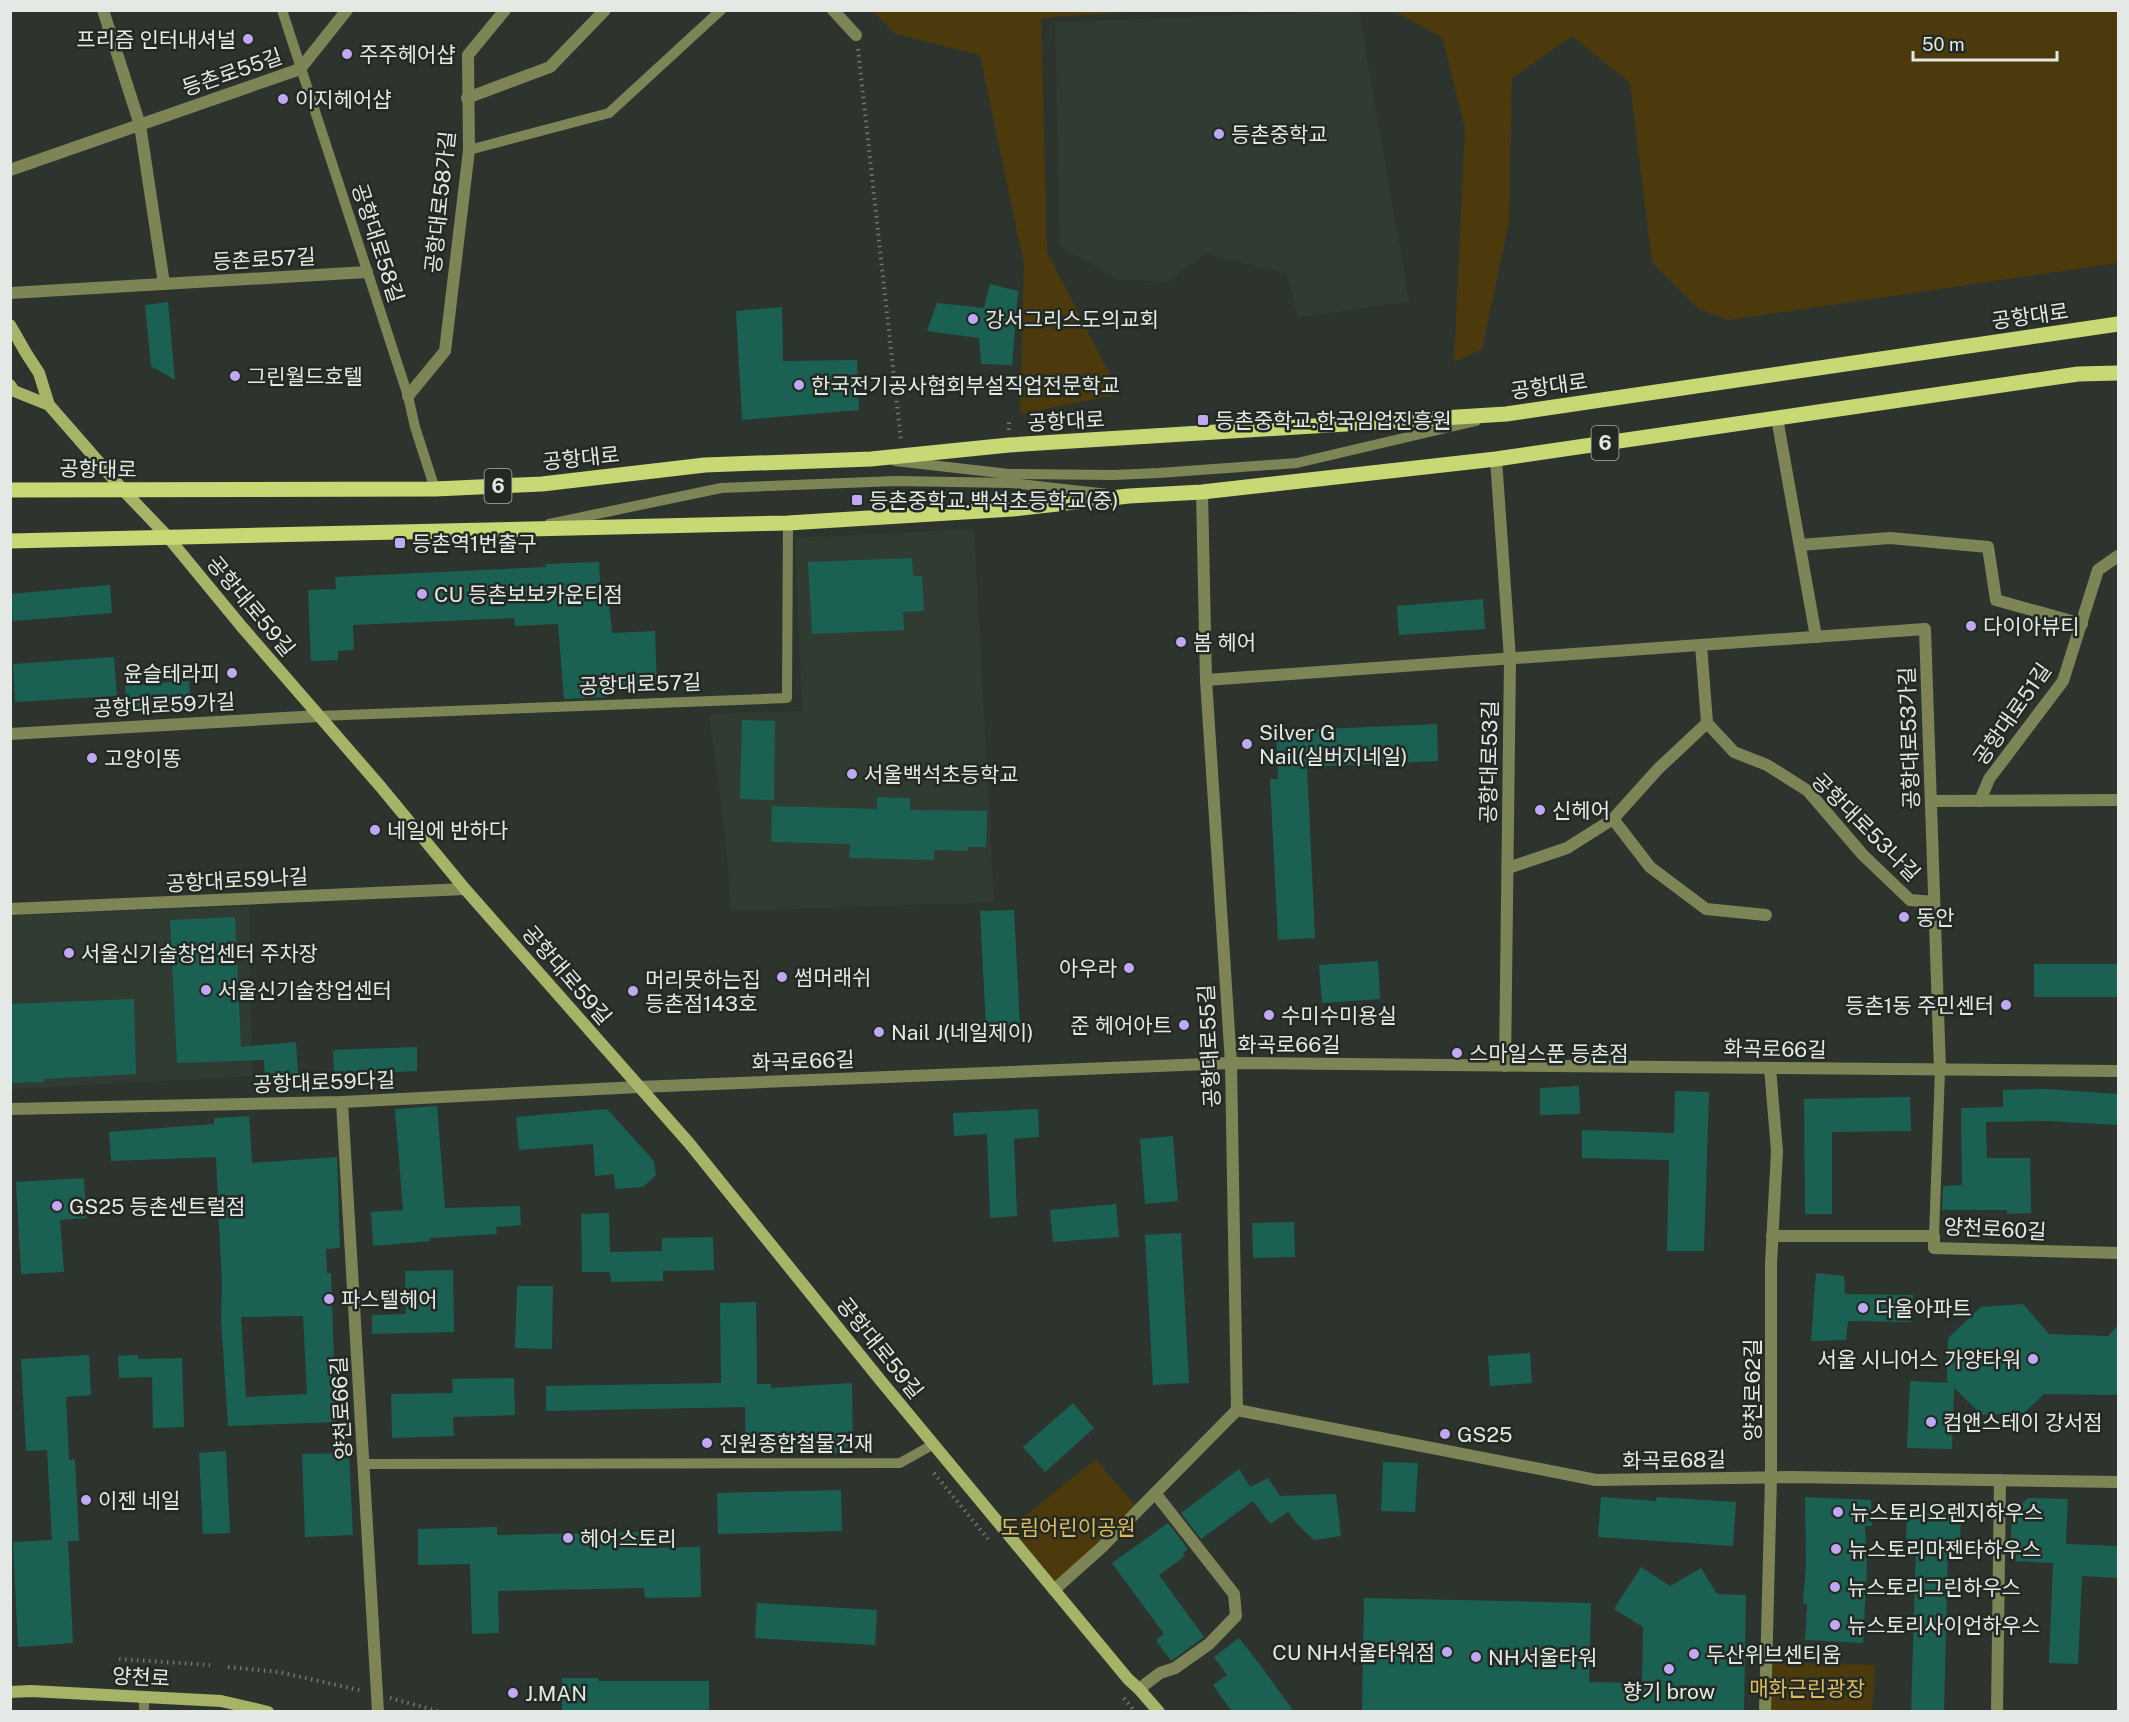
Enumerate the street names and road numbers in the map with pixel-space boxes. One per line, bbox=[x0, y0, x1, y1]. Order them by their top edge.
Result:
street label: 등촌로55길 bbox=[179, 43, 285, 101]
street label: 공항대로58가길 bbox=[420, 130, 460, 274]
street label: 공항대로58길 bbox=[347, 180, 409, 306]
street label: 등촌로57길 bbox=[212, 244, 316, 274]
street label: 공항대로 bbox=[1990, 298, 2070, 334]
street label: 공항대로 bbox=[1509, 368, 1589, 404]
street label: 공항대로 bbox=[1027, 406, 1105, 436]
road number: 6 bbox=[1592, 426, 1618, 460]
street label: 공항대로 bbox=[541, 442, 621, 474]
street label: 공항대로 bbox=[59, 456, 137, 482]
road number: 6 bbox=[484, 469, 512, 503]
street label: 공항대로59길 bbox=[202, 551, 300, 661]
street label: 공항대로51길 bbox=[1968, 658, 2056, 770]
street label: 공항대로53가길 bbox=[1894, 666, 1924, 810]
street label: 공항대로57길 bbox=[578, 669, 702, 699]
street label: 공항대로59가길 bbox=[92, 689, 236, 721]
street label: 공항대로53길 bbox=[1475, 700, 1503, 824]
street label: 공항대로53나길 bbox=[1807, 768, 1925, 886]
street label: 공항대로59나길 bbox=[165, 864, 309, 896]
street label: 공항대로59길 bbox=[517, 920, 617, 1030]
street label: 공항대로55길 bbox=[1193, 984, 1225, 1108]
street label: 화곡로66길 bbox=[1237, 1032, 1341, 1057]
street label: 화곡로66길 bbox=[1723, 1036, 1827, 1062]
street label: 화곡로66길 bbox=[751, 1047, 855, 1075]
street label: 공항대로59다길 bbox=[252, 1067, 396, 1097]
street label: 양천로60길 bbox=[1943, 1214, 2047, 1244]
street label: 공항대로59길 bbox=[832, 1292, 928, 1404]
street label: 양천로62길 bbox=[1740, 1339, 1765, 1441]
street label: 양천로66길 bbox=[326, 1356, 356, 1460]
street label: 화곡로68길 bbox=[1622, 1447, 1726, 1473]
street label: 양천로 bbox=[111, 1663, 171, 1691]

